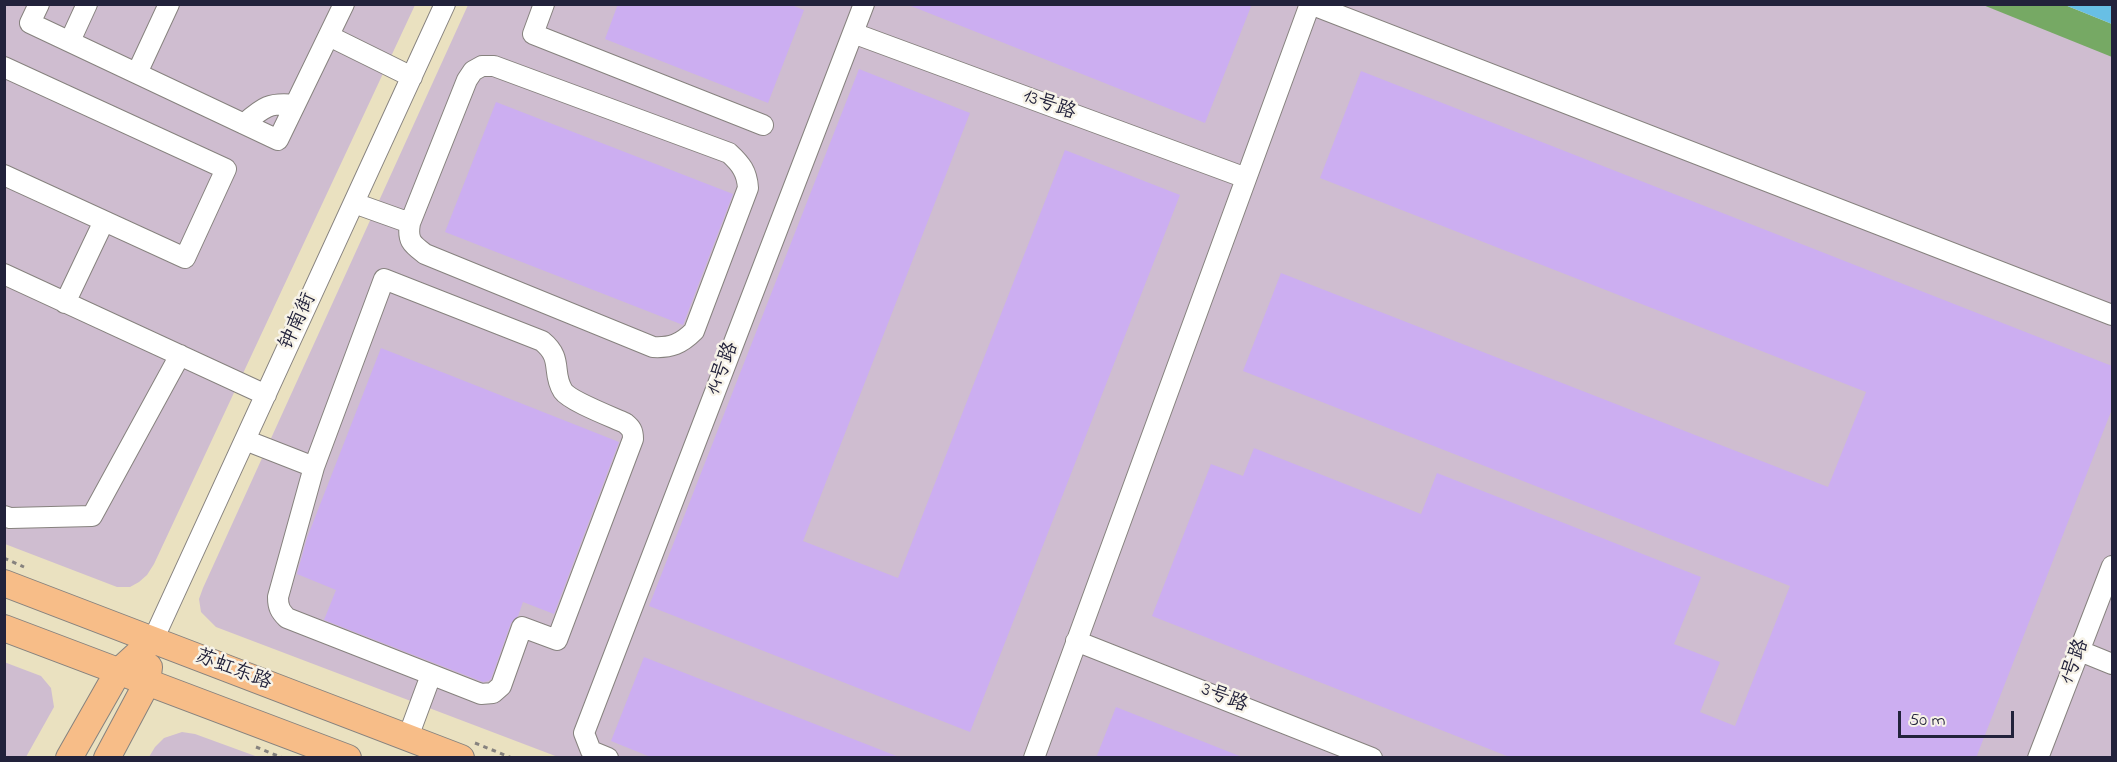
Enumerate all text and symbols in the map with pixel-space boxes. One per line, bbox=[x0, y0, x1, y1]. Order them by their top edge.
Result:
street label: 13号路 bbox=[1019, 85, 1079, 127]
street label: 钟南街 bbox=[275, 290, 323, 354]
street label: 14号路 bbox=[703, 339, 745, 399]
street label: 1号路 bbox=[2056, 636, 2096, 688]
street label: 苏虹东路 bbox=[191, 645, 275, 697]
street label: 3号路 bbox=[1197, 679, 1251, 719]
scale bar bbox=[1901, 699, 2016, 737]
text: 50 m bbox=[1909, 708, 1946, 734]

